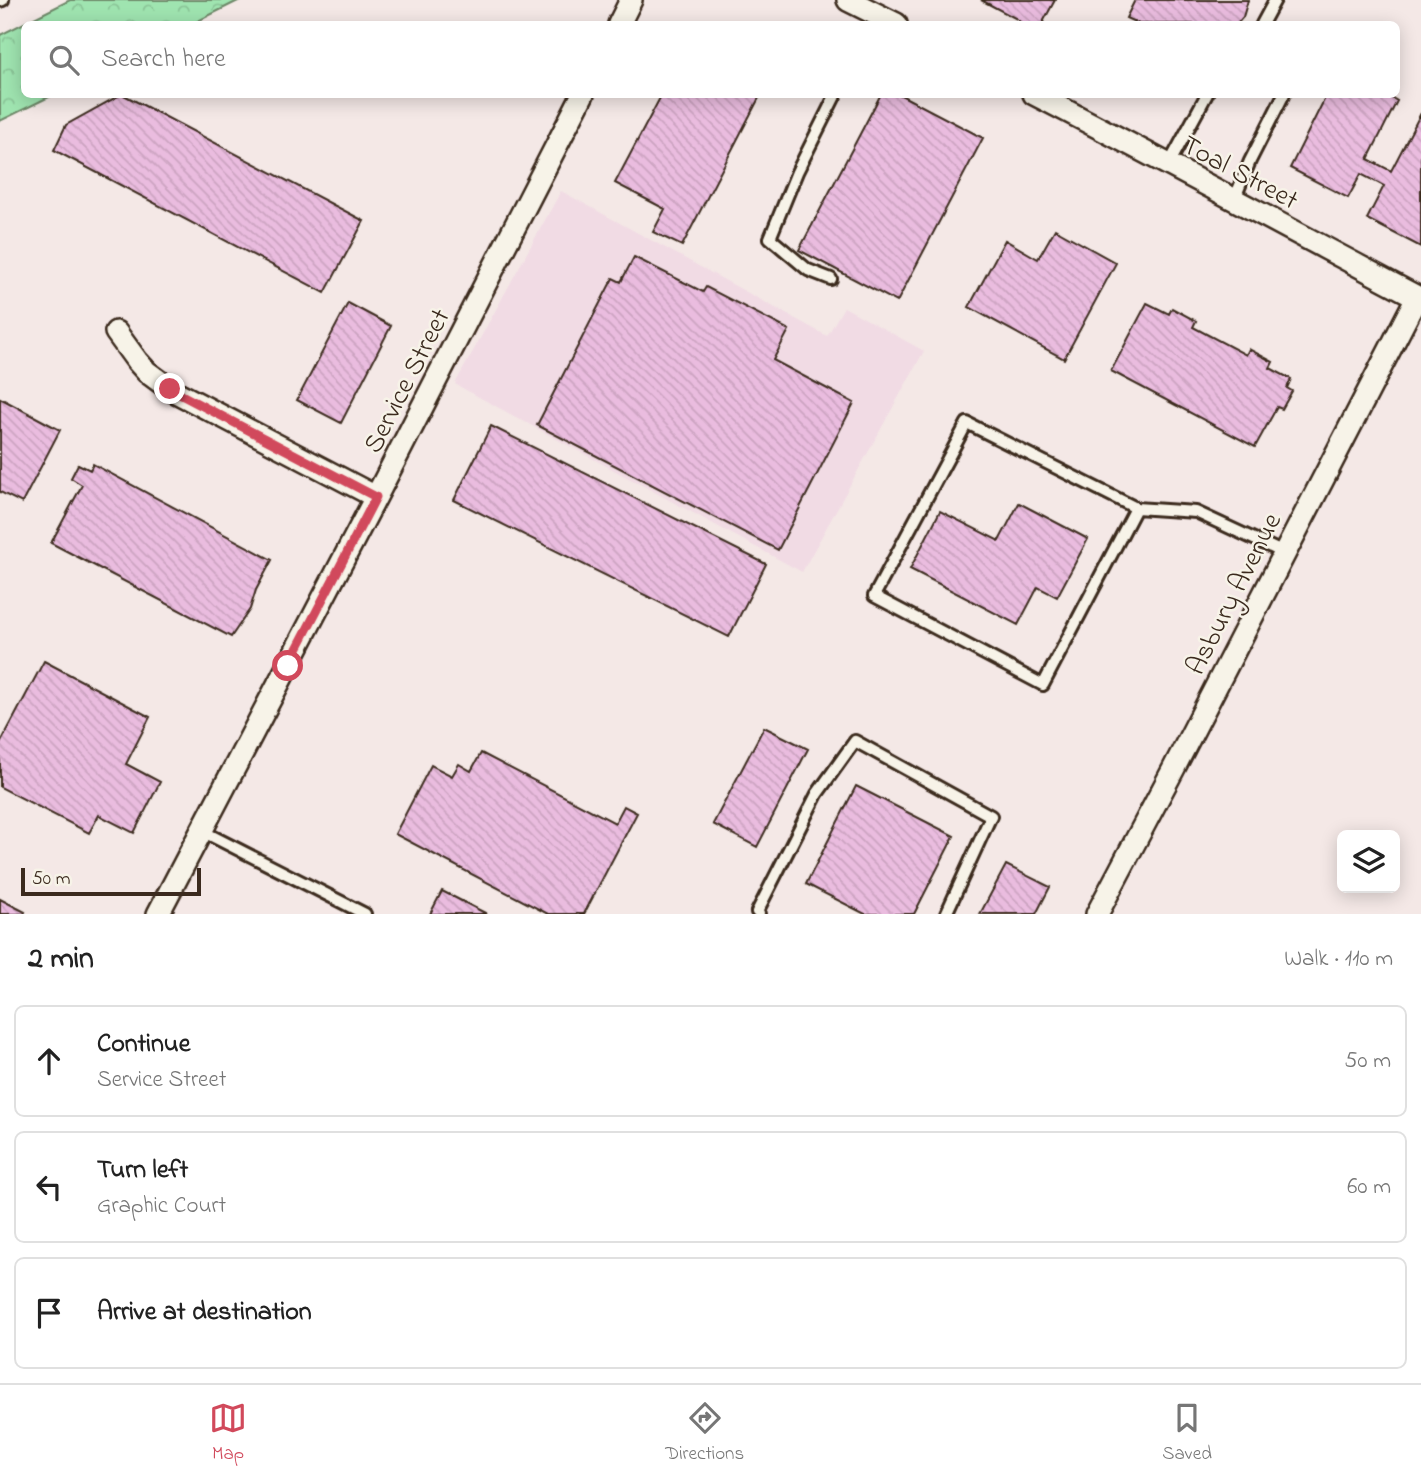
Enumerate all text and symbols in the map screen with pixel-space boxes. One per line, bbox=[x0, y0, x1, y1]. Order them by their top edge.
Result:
search box bbox=[21, 21, 1400, 98]
icon: search bbox=[45, 41, 83, 79]
text: Search here bbox=[101, 41, 226, 79]
street label: Toal Street bbox=[1174, 126, 1305, 222]
street label: Service Street bbox=[354, 302, 462, 461]
route end bbox=[154, 373, 185, 404]
street label: Asbury Avenue bbox=[1177, 506, 1294, 683]
route start bbox=[272, 650, 303, 681]
map controls bbox=[1337, 830, 1400, 893]
button: layers bbox=[1337, 830, 1400, 893]
scale bar bbox=[21, 865, 201, 897]
text: 50 m bbox=[32, 866, 71, 893]
text: 2 min bbox=[28, 938, 94, 982]
text: Walk · 110 m bbox=[1284, 943, 1393, 976]
text: Continue bbox=[97, 1026, 190, 1064]
icon: ahead bbox=[30, 1042, 68, 1080]
text: 50 m bbox=[1344, 1045, 1391, 1078]
text: Service Street bbox=[97, 1064, 226, 1097]
text: Turn left bbox=[97, 1152, 188, 1190]
icon: left bbox=[30, 1168, 68, 1206]
text: 60 m bbox=[1347, 1171, 1391, 1204]
text: Graphic Court bbox=[97, 1190, 226, 1223]
icon: arrive bbox=[30, 1294, 68, 1332]
text: Arrive at destination bbox=[97, 1294, 312, 1332]
tab: Map bbox=[209, 1399, 247, 1468]
tab: Directions bbox=[665, 1399, 744, 1468]
tab: Saved bbox=[1162, 1399, 1212, 1468]

